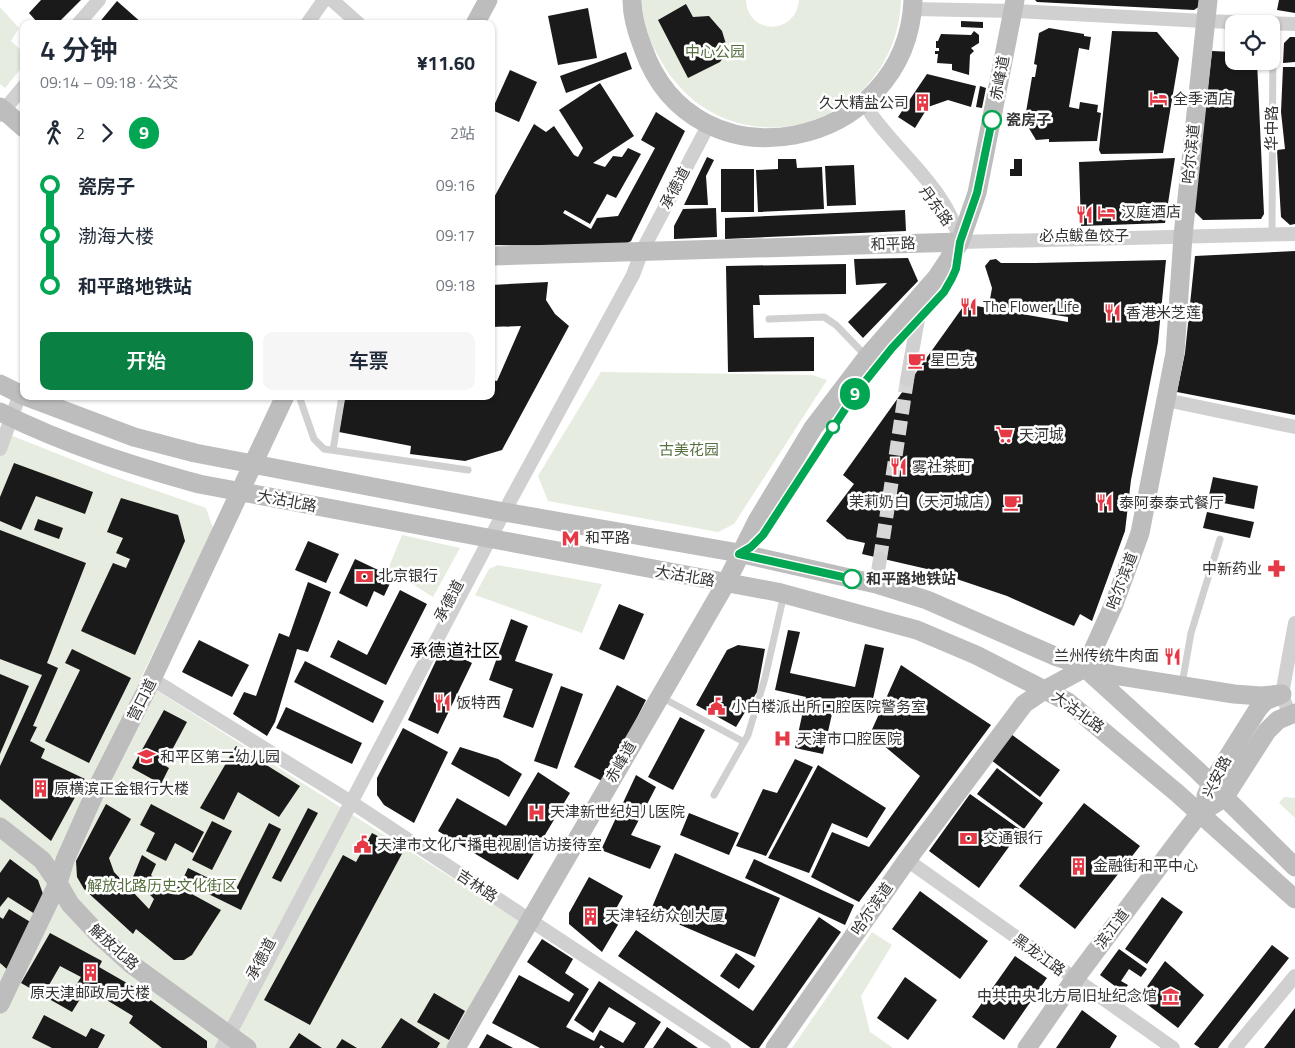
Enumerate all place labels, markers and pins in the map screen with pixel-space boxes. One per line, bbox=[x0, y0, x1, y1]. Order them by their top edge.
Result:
place label: 全季酒店 bbox=[1173, 87, 1233, 110]
hotel icon: 全季酒店 bbox=[1149, 89, 1169, 109]
place label: 久大精盐公司 bbox=[819, 91, 909, 114]
building icon: 久大精盐公司 bbox=[913, 93, 933, 113]
place label: 瓷房子 bbox=[1006, 108, 1051, 131]
marker: 瓷房子 bbox=[982, 110, 1002, 130]
place label: 汉庭酒店 bbox=[1121, 200, 1181, 223]
hotel icon: 汉庭酒店 bbox=[1097, 202, 1117, 222]
restaurant icon: 必点鲅鱼饺子 bbox=[1074, 205, 1094, 225]
place label: 必点鲅鱼饺子 bbox=[1039, 224, 1129, 247]
place label: The Flower Life bbox=[983, 295, 1079, 318]
restaurant icon: The Flower Life bbox=[959, 297, 979, 317]
place label: 香港米芝莲 bbox=[1126, 301, 1201, 324]
restaurant icon: 香港米芝莲 bbox=[1102, 303, 1122, 323]
place label: 星巴克 bbox=[930, 348, 975, 371]
cafe icon: 星巴克 bbox=[906, 350, 926, 370]
unlabelled marker bbox=[826, 420, 840, 434]
place label: 天河城 bbox=[1019, 423, 1064, 446]
supermarket icon: 天河城 bbox=[995, 425, 1015, 445]
place label: 雾社茶町 bbox=[912, 455, 972, 478]
restaurant icon: 雾社茶町 bbox=[888, 457, 908, 477]
place label: 茉莉奶白（天河城店） bbox=[849, 490, 999, 513]
place label: 泰阿泰泰式餐厅 bbox=[1119, 491, 1224, 514]
cafe icon: 茉莉奶白（天河城店） bbox=[1003, 492, 1023, 512]
restaurant icon: 泰阿泰泰式餐厅 bbox=[1095, 493, 1115, 513]
place label: 和平路 bbox=[585, 526, 630, 549]
metro station icon: 和平路 bbox=[561, 528, 581, 548]
place label: 中新药业 bbox=[1202, 557, 1262, 580]
pharmacy icon: 中新药业 bbox=[1266, 559, 1286, 579]
place label: 北京银行 bbox=[378, 564, 438, 587]
bank icon: 北京银行 bbox=[354, 566, 374, 586]
place label: 和平路地铁站 bbox=[866, 567, 956, 590]
marker: 和平路地铁站 bbox=[842, 569, 862, 589]
place label: 兰州传统牛肉面 bbox=[1054, 644, 1159, 667]
restaurant icon: 兰州传统牛肉面 bbox=[1163, 646, 1183, 666]
place label: 饭特西 bbox=[456, 691, 501, 714]
restaurant icon: 饭特西 bbox=[432, 693, 452, 713]
place label: 小白楼派出所口腔医院警务室 bbox=[731, 695, 926, 718]
public building icon: 小白楼派出所口腔医院警务室 bbox=[707, 697, 727, 717]
place label: 天津市口腔医院 bbox=[797, 727, 902, 750]
hospital icon: 天津市口腔医院 bbox=[773, 729, 793, 749]
place label: 和平区第二幼儿园 bbox=[160, 745, 280, 768]
school or university icon: 和平区第二幼儿园 bbox=[136, 747, 156, 767]
place label: 原横滨正金银行大楼 bbox=[54, 777, 189, 800]
building icon: 原横滨正金银行大楼 bbox=[30, 779, 50, 799]
place label: 天津新世纪妇儿医院 bbox=[550, 800, 685, 823]
hospital icon: 天津新世纪妇儿医院 bbox=[526, 802, 546, 822]
place label: 交通银行 bbox=[983, 826, 1043, 849]
bank icon: 交通银行 bbox=[959, 828, 979, 848]
place label: 天津市文化广播电视剧信访接待室 bbox=[377, 833, 602, 856]
public building icon: 天津市文化广播电视剧信访接待室 bbox=[353, 835, 373, 855]
place label: 金融街和平中心 bbox=[1093, 854, 1198, 877]
building icon: 金融街和平中心 bbox=[1069, 856, 1089, 876]
place label: 天津轻纺众创大厦 bbox=[605, 904, 725, 927]
building icon: 天津轻纺众创大厦 bbox=[581, 906, 601, 926]
building icon: 原天津邮政局大楼 bbox=[80, 962, 100, 982]
place label: 原天津邮政局大楼 bbox=[30, 981, 150, 1004]
place label: 中共中央北方局旧址纪念馆 bbox=[977, 984, 1157, 1007]
museum icon: 中共中央北方局旧址纪念馆 bbox=[1161, 986, 1181, 1006]

